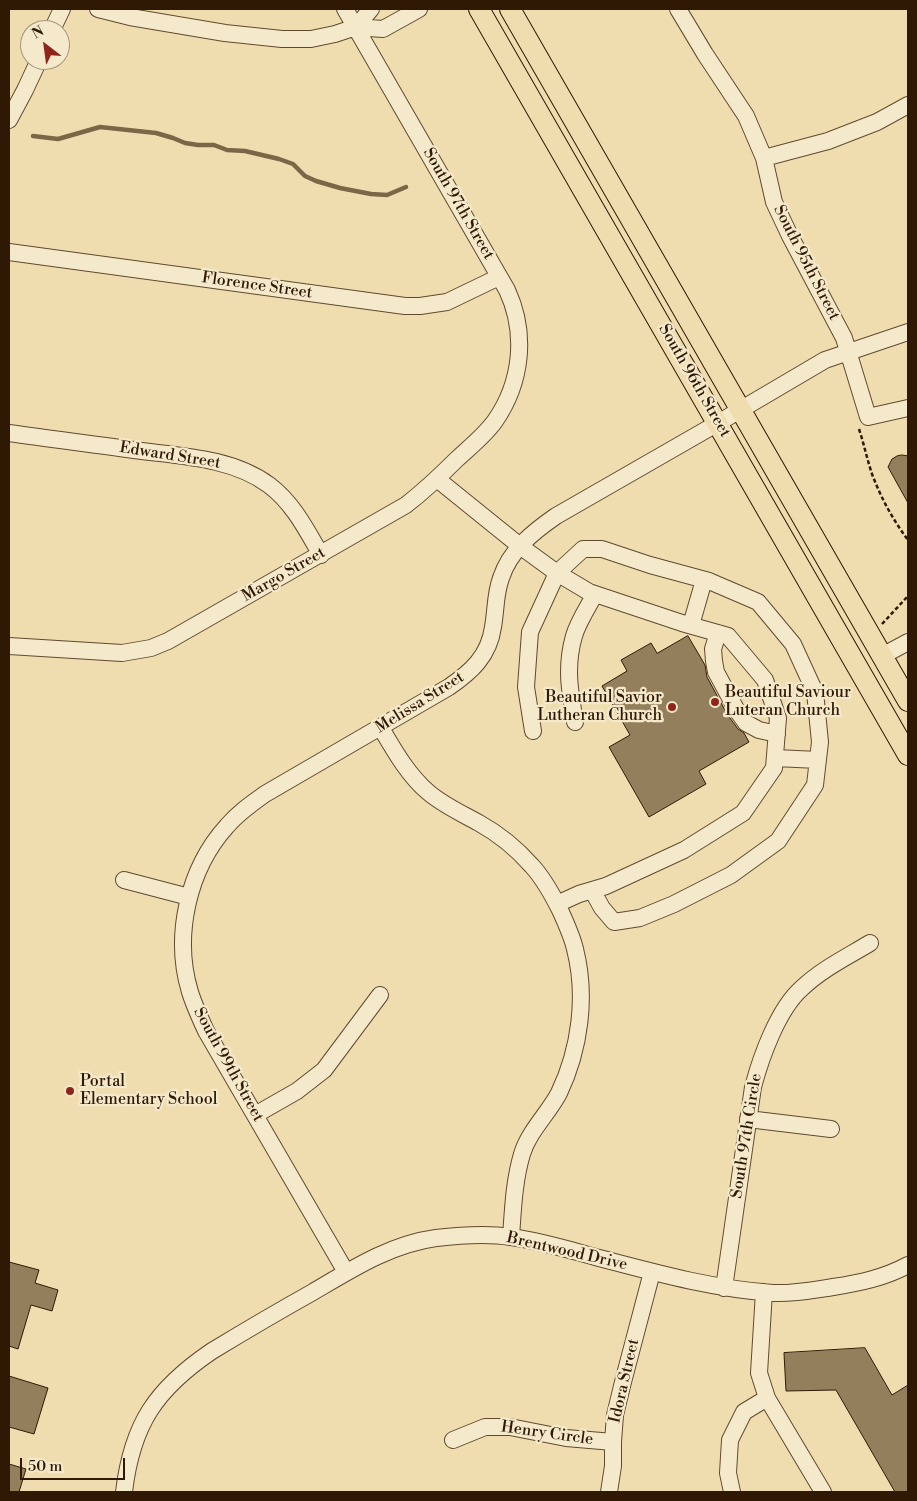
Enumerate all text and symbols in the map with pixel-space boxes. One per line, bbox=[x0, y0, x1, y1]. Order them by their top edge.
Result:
north arrow bbox=[20, 20, 70, 70]
text: N bbox=[29, 22, 47, 43]
street label: South 97th Street bbox=[418, 145, 498, 263]
street label: South 95th Street bbox=[769, 202, 843, 324]
street label: Florence Street bbox=[200, 269, 314, 303]
street label: South 96th Street bbox=[654, 321, 734, 441]
street label: Edward Street bbox=[118, 439, 222, 473]
street label: Margo Street bbox=[239, 543, 329, 607]
street label: Melissa Street bbox=[372, 668, 468, 738]
place label: Beautiful Saviour Luteran Church bbox=[725, 683, 851, 721]
place label: Beautiful Savior Lutheran Church bbox=[537, 688, 662, 726]
marker: Beautiful Saviour Luteran Church bbox=[709, 696, 721, 708]
marker: Beautiful Savior Lutheran Church bbox=[666, 701, 678, 713]
street label: South 99th Street bbox=[189, 1005, 267, 1125]
place label: Portal Elementary School bbox=[80, 1072, 217, 1110]
street label: South 97th Circle bbox=[728, 1072, 766, 1200]
marker: Portal Elementary School bbox=[64, 1085, 76, 1097]
street label: Brentwood Drive bbox=[505, 1229, 629, 1275]
street label: Idora Street bbox=[606, 1337, 644, 1425]
street label: Henry Circle bbox=[500, 1418, 594, 1450]
scale bar bbox=[22, 1448, 128, 1480]
text: 50 m bbox=[28, 1457, 62, 1476]

